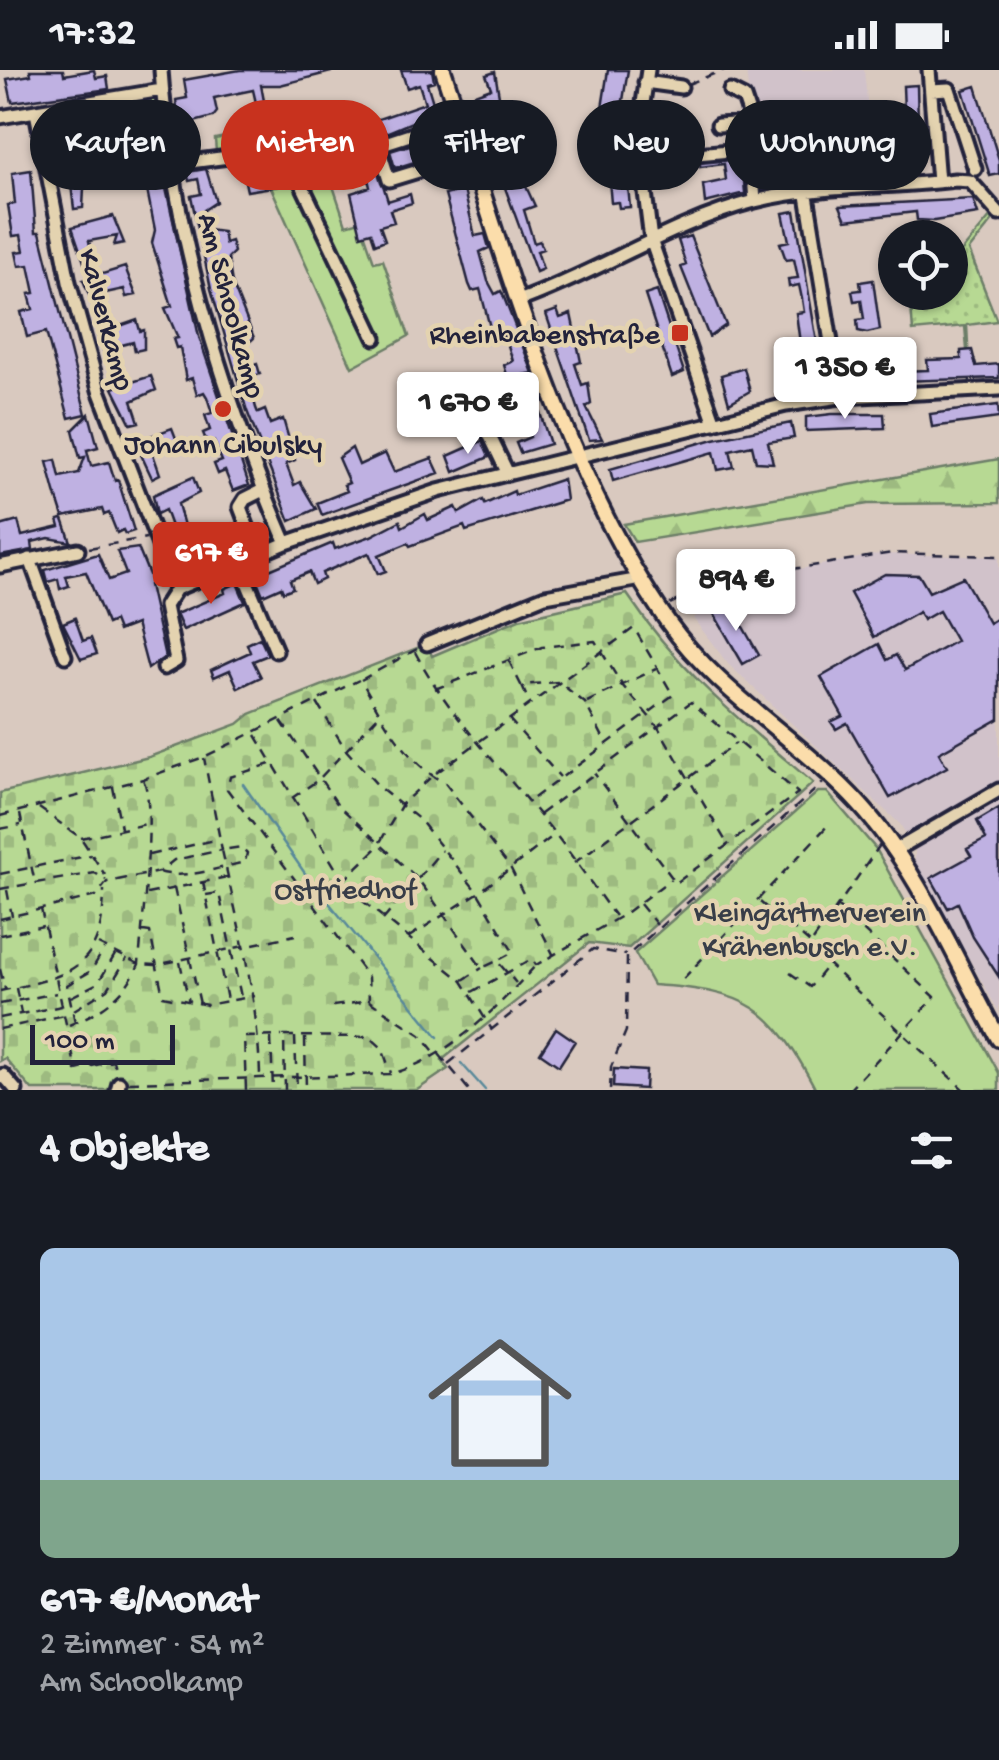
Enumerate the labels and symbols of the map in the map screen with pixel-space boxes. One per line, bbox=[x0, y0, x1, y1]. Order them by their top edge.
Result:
street label: Am Schoolkamp bbox=[187, 210, 270, 403]
street label: Kalverkamp bbox=[68, 246, 139, 395]
place label: Rheinbabenstraße bbox=[430, 320, 661, 355]
marker: Rheinbabenstraße bbox=[669, 322, 691, 344]
pin: 1 350 € bbox=[753, 337, 937, 422]
pin: 1 670 € bbox=[376, 372, 560, 457]
marker: Johann Cibulsky bbox=[212, 398, 234, 420]
place label: Johann Cibulsky bbox=[124, 430, 322, 465]
pin: 617 € bbox=[141, 522, 281, 607]
pin: 894 € bbox=[666, 549, 806, 634]
park label: Ostfriedhof bbox=[274, 875, 419, 910]
park label: Kleingärtnerverein Krähenbusch e.V. bbox=[694, 898, 926, 967]
scale bar bbox=[30, 1020, 175, 1064]

